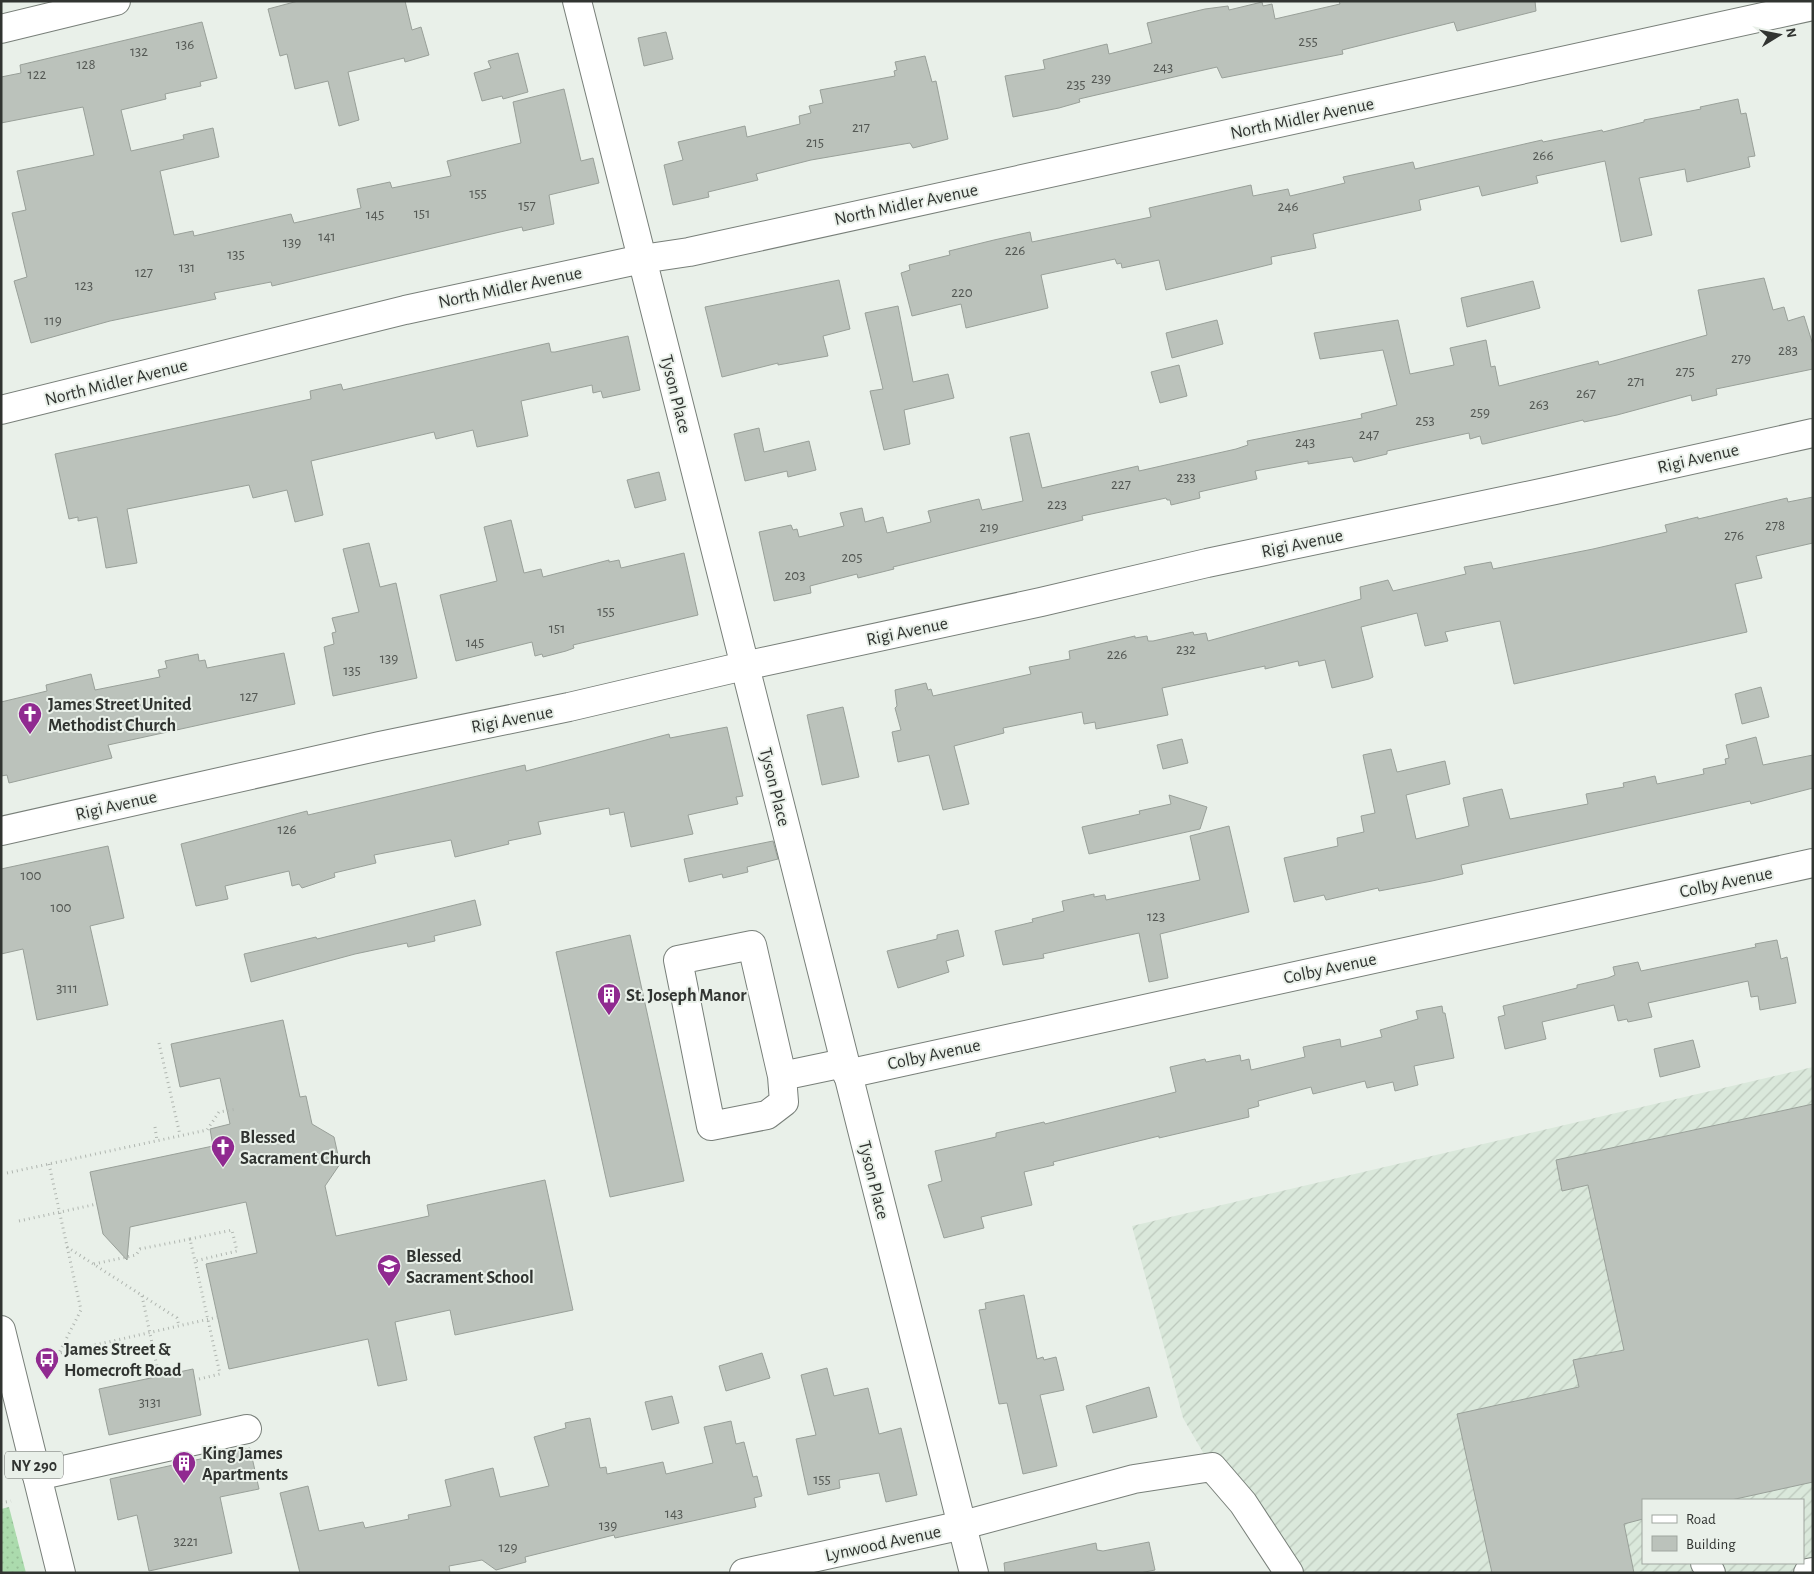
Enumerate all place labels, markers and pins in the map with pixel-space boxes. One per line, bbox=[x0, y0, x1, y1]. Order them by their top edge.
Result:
place label: James Street United Methodist Church bbox=[48, 696, 192, 735]
church icon: James Street United Methodist Church bbox=[17, 701, 43, 735]
building icon: St. Joseph Manor bbox=[596, 982, 622, 1016]
place label: St. Joseph Manor bbox=[626, 987, 747, 1005]
place label: Blessed Sacrament Church bbox=[240, 1129, 371, 1168]
church icon: Blessed Sacrament Church bbox=[210, 1134, 236, 1168]
place label: Blessed Sacrament School bbox=[406, 1248, 534, 1287]
school or university icon: Blessed Sacrament School bbox=[376, 1253, 402, 1287]
place label: James Street & Homecroft Road bbox=[64, 1341, 182, 1380]
bus stop icon: James Street & Homecroft Road bbox=[34, 1346, 60, 1380]
place label: King James Apartments bbox=[202, 1445, 288, 1484]
building icon: King James Apartments bbox=[171, 1450, 197, 1484]

